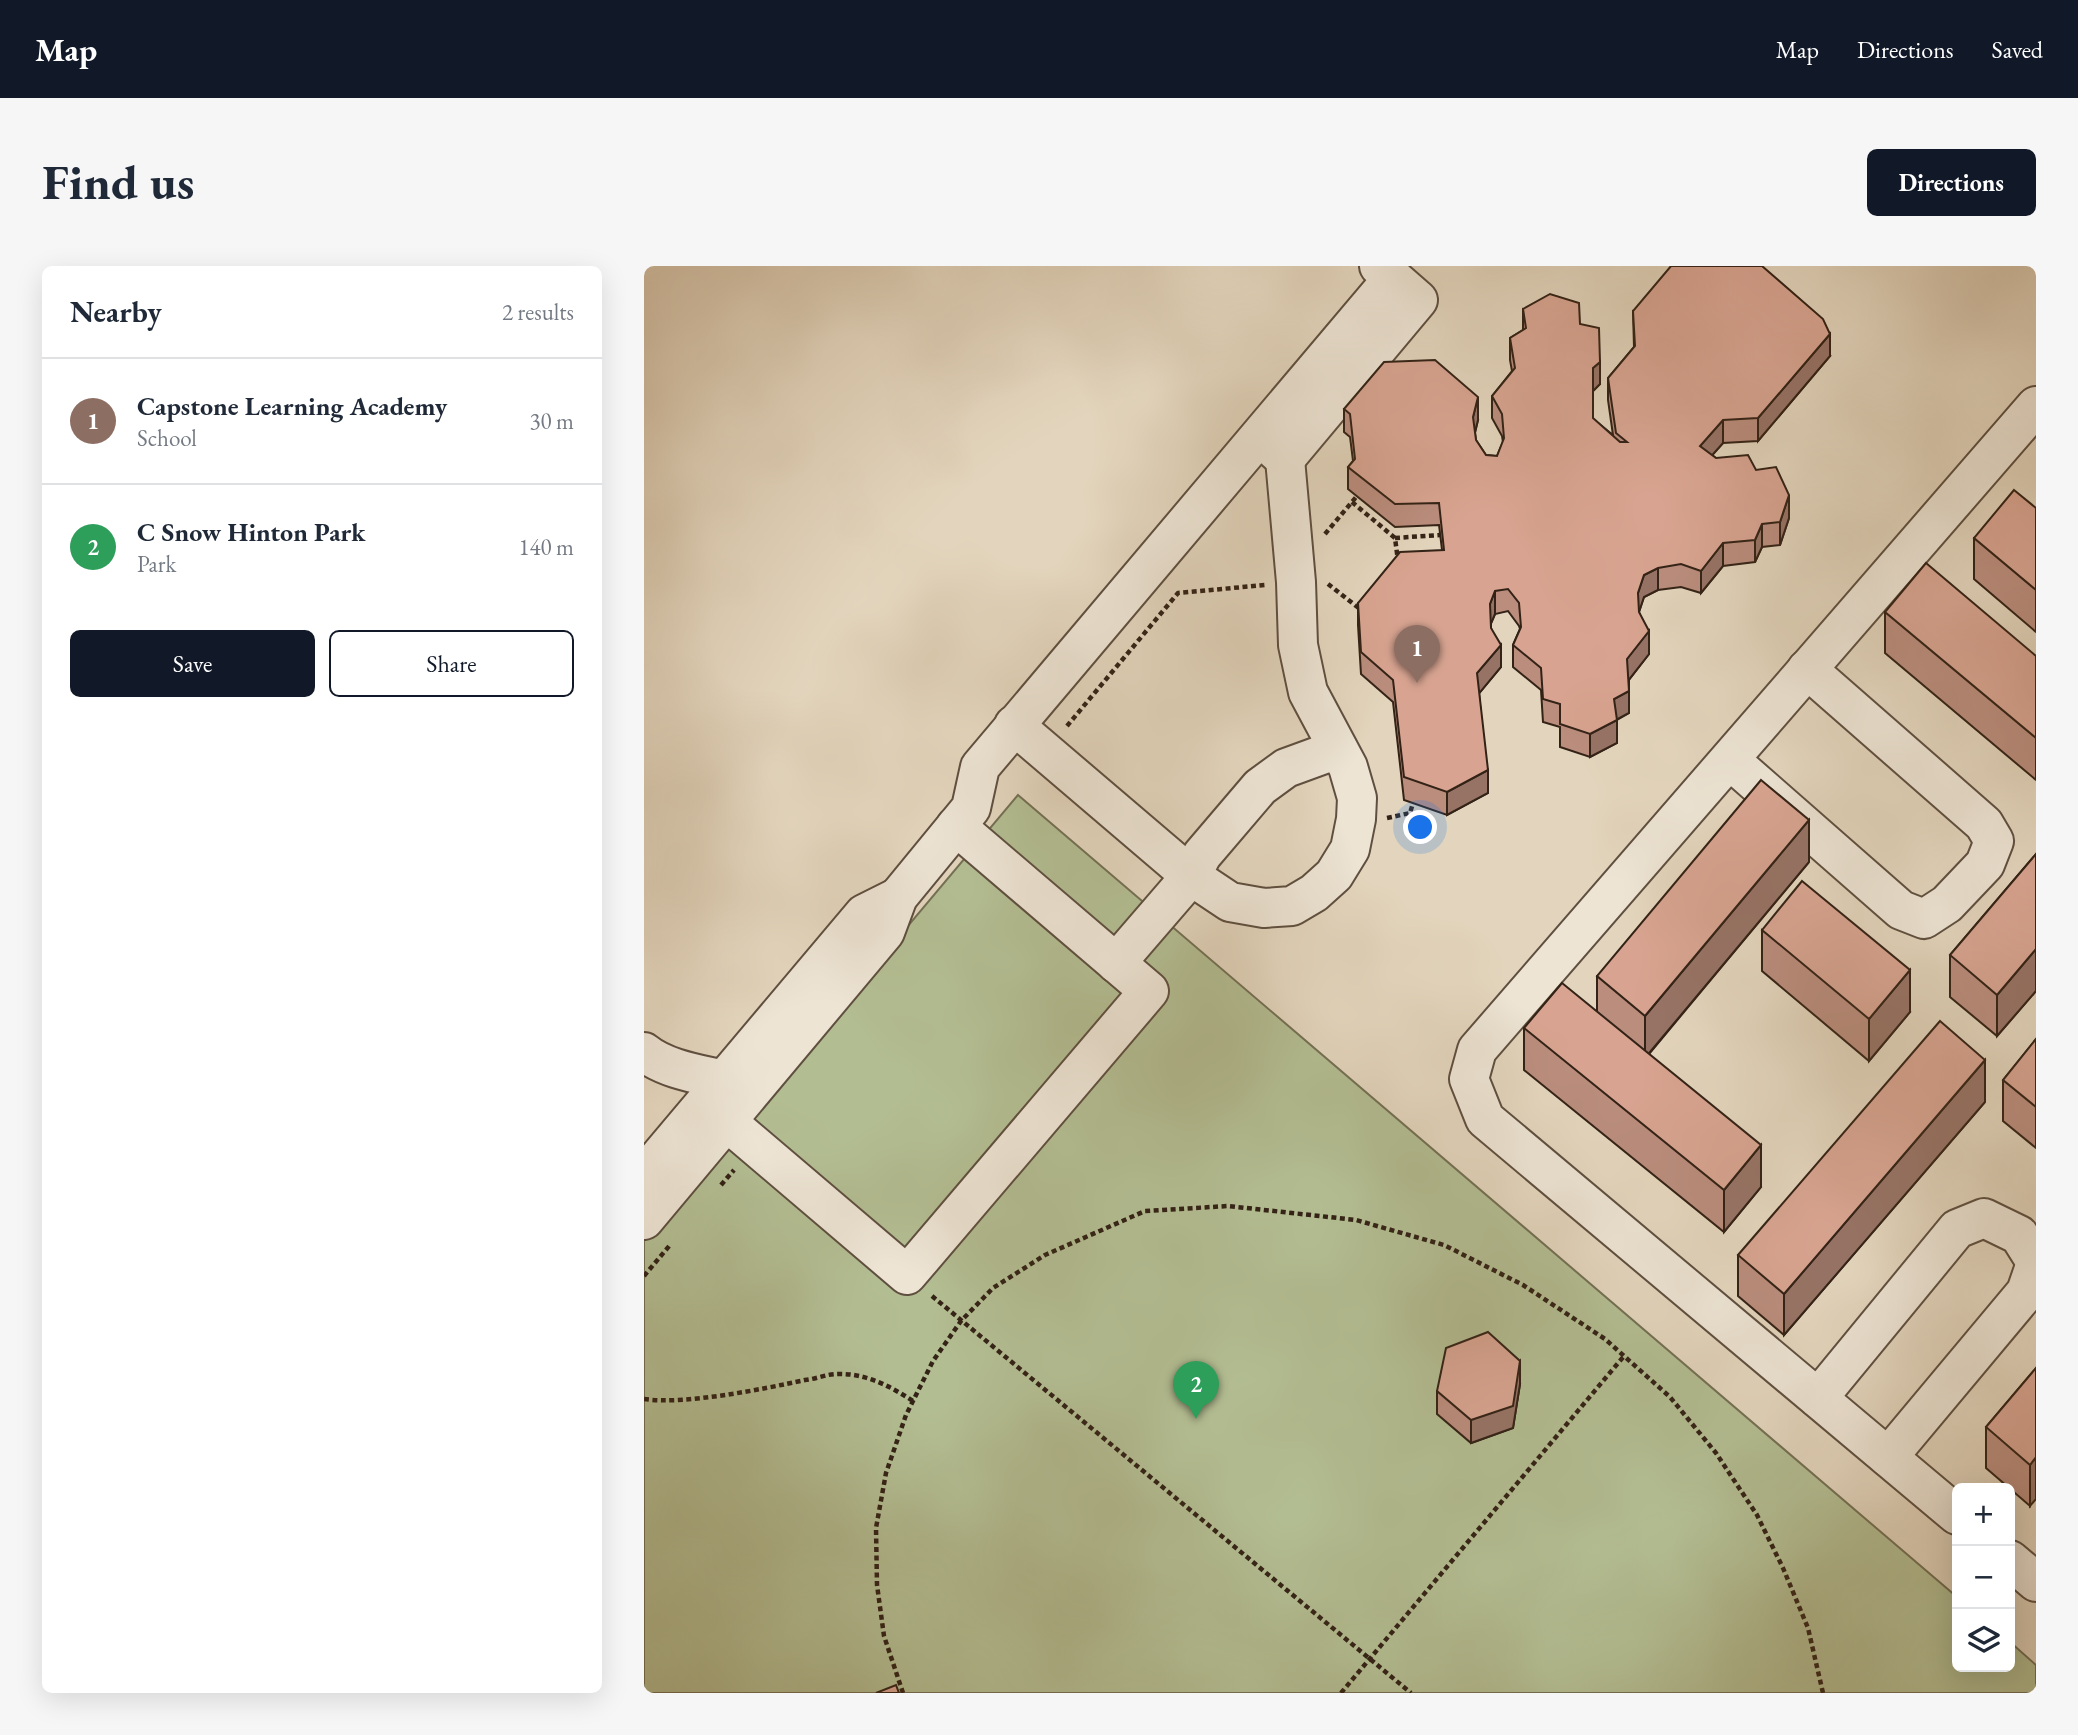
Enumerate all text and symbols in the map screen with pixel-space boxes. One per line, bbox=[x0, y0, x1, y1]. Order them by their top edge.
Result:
text: Map bbox=[35, 28, 97, 71]
text: Map bbox=[1776, 34, 1819, 65]
text: Directions bbox=[1857, 34, 1954, 65]
text: Saved bbox=[1992, 34, 2043, 65]
button: Directions bbox=[1867, 149, 2036, 216]
text: Find us bbox=[42, 150, 194, 214]
text: Nearby bbox=[70, 292, 162, 331]
text: 2 results bbox=[502, 297, 574, 327]
text: Capstone Learning Academy bbox=[137, 389, 447, 423]
text: 1 bbox=[87, 406, 99, 436]
text: 30 m bbox=[529, 406, 574, 436]
text: School bbox=[137, 423, 197, 453]
text: C Snow Hinton Park bbox=[137, 515, 366, 549]
text: 2 bbox=[87, 532, 99, 562]
text: 140 m bbox=[518, 532, 574, 562]
text: Park bbox=[137, 549, 176, 579]
pin: 1 bbox=[1394, 625, 1440, 683]
button: Save bbox=[70, 630, 315, 697]
button: Share bbox=[329, 630, 574, 697]
your location bbox=[1403, 810, 1437, 844]
pin: 2 bbox=[1173, 1361, 1219, 1419]
map controls bbox=[1952, 1483, 2015, 1672]
button: + bbox=[1952, 1483, 2015, 1546]
button: − bbox=[1952, 1546, 2015, 1609]
button: layers bbox=[1952, 1609, 2015, 1672]

